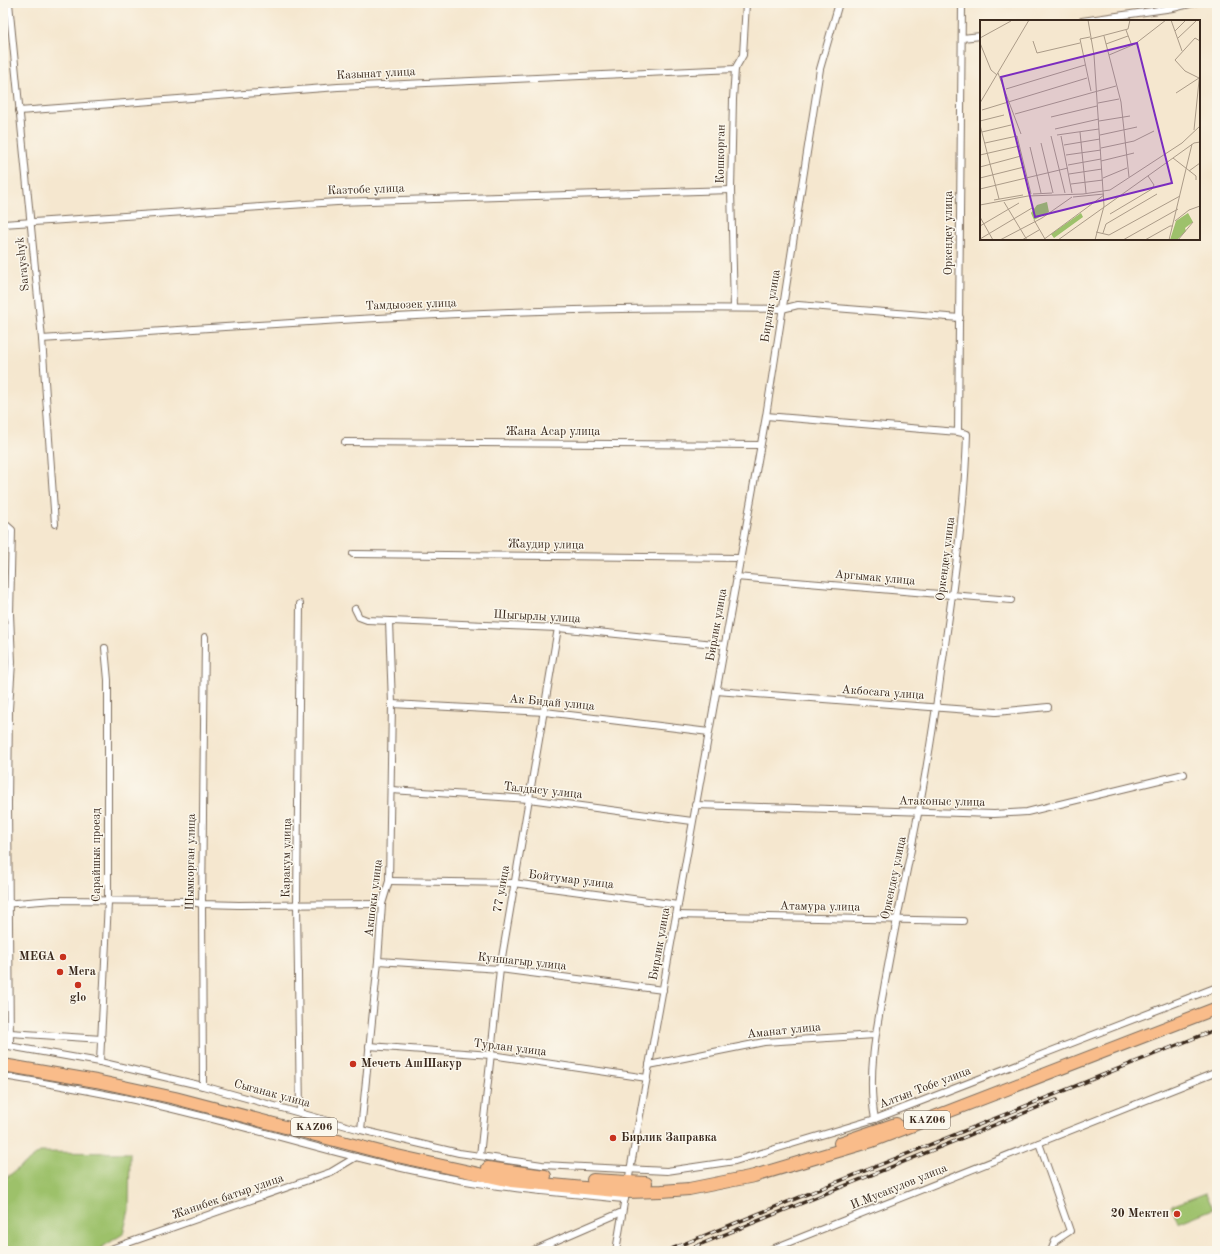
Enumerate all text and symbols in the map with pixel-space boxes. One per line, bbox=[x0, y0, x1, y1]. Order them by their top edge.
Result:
inset map bbox=[980, 20, 1200, 240]
street label: Казынат улица bbox=[336, 66, 416, 82]
street label: Кошкорган bbox=[714, 124, 728, 184]
street label: Казтобе улица bbox=[327, 183, 405, 197]
street label: Оркендеу улица bbox=[943, 191, 955, 275]
street label: Sarayshyk bbox=[14, 236, 32, 292]
street label: Бирлик улица bbox=[759, 269, 783, 343]
street label: Тамдыозек улица bbox=[365, 297, 457, 313]
street label: Жана Асар улица bbox=[506, 426, 600, 438]
street label: Оркендеу улица bbox=[935, 516, 957, 602]
street label: Жаудир улица bbox=[508, 538, 584, 552]
street label: Аргымак улица bbox=[834, 568, 916, 588]
street label: Бирлик улица bbox=[705, 588, 729, 662]
street label: Шыгырлы улица bbox=[493, 609, 581, 625]
street label: Акбосага улица bbox=[841, 684, 925, 702]
street label: Ак Бидай улица bbox=[509, 693, 595, 713]
street label: Талдысу улица bbox=[503, 781, 583, 801]
street label: Атаконыс улица bbox=[899, 795, 985, 809]
street label: Сарайшык проезд bbox=[91, 808, 103, 902]
street label: Шымкорган улица bbox=[184, 813, 198, 911]
street label: Каракум улица bbox=[280, 818, 294, 898]
street label: Оркендеу улица bbox=[879, 835, 909, 921]
street label: Акшокы улица bbox=[363, 858, 385, 938]
street label: 77 улица bbox=[492, 864, 512, 914]
street label: Бойтумар улица bbox=[528, 869, 614, 891]
street label: Атамура улица bbox=[780, 900, 860, 914]
street label: Бирлик улица bbox=[648, 907, 672, 981]
place label: MEGA bbox=[19, 951, 55, 963]
street label: Куншагыр улица bbox=[477, 951, 567, 973]
marker: MEGA bbox=[58, 952, 68, 962]
place label: Мега bbox=[68, 966, 96, 978]
marker: Мега bbox=[55, 967, 65, 977]
marker: glo bbox=[73, 980, 83, 990]
place label: glo bbox=[70, 992, 86, 1004]
street label: Аманат улица bbox=[746, 1021, 822, 1041]
street label: Турлан улица bbox=[473, 1038, 547, 1058]
place label: Мечеть АшШакур bbox=[361, 1058, 462, 1070]
marker: Мечеть АшШакур bbox=[348, 1059, 358, 1069]
street label: Алтын Тобе улица bbox=[877, 1065, 973, 1111]
street label: Сыганак улица bbox=[232, 1078, 312, 1110]
road number: KАZ06 bbox=[904, 1111, 950, 1129]
road number: KАZ06 bbox=[291, 1118, 337, 1136]
place label: Бирлик Заправка bbox=[621, 1132, 717, 1144]
marker: Бирлик Заправка bbox=[608, 1133, 618, 1143]
street label: И.Мусакулов улица bbox=[849, 1162, 949, 1212]
street label: Жанибек батыр улица bbox=[171, 1172, 285, 1222]
place label: 20 Мектеп bbox=[1111, 1208, 1169, 1220]
marker: 20 Мектеп bbox=[1172, 1209, 1182, 1219]

